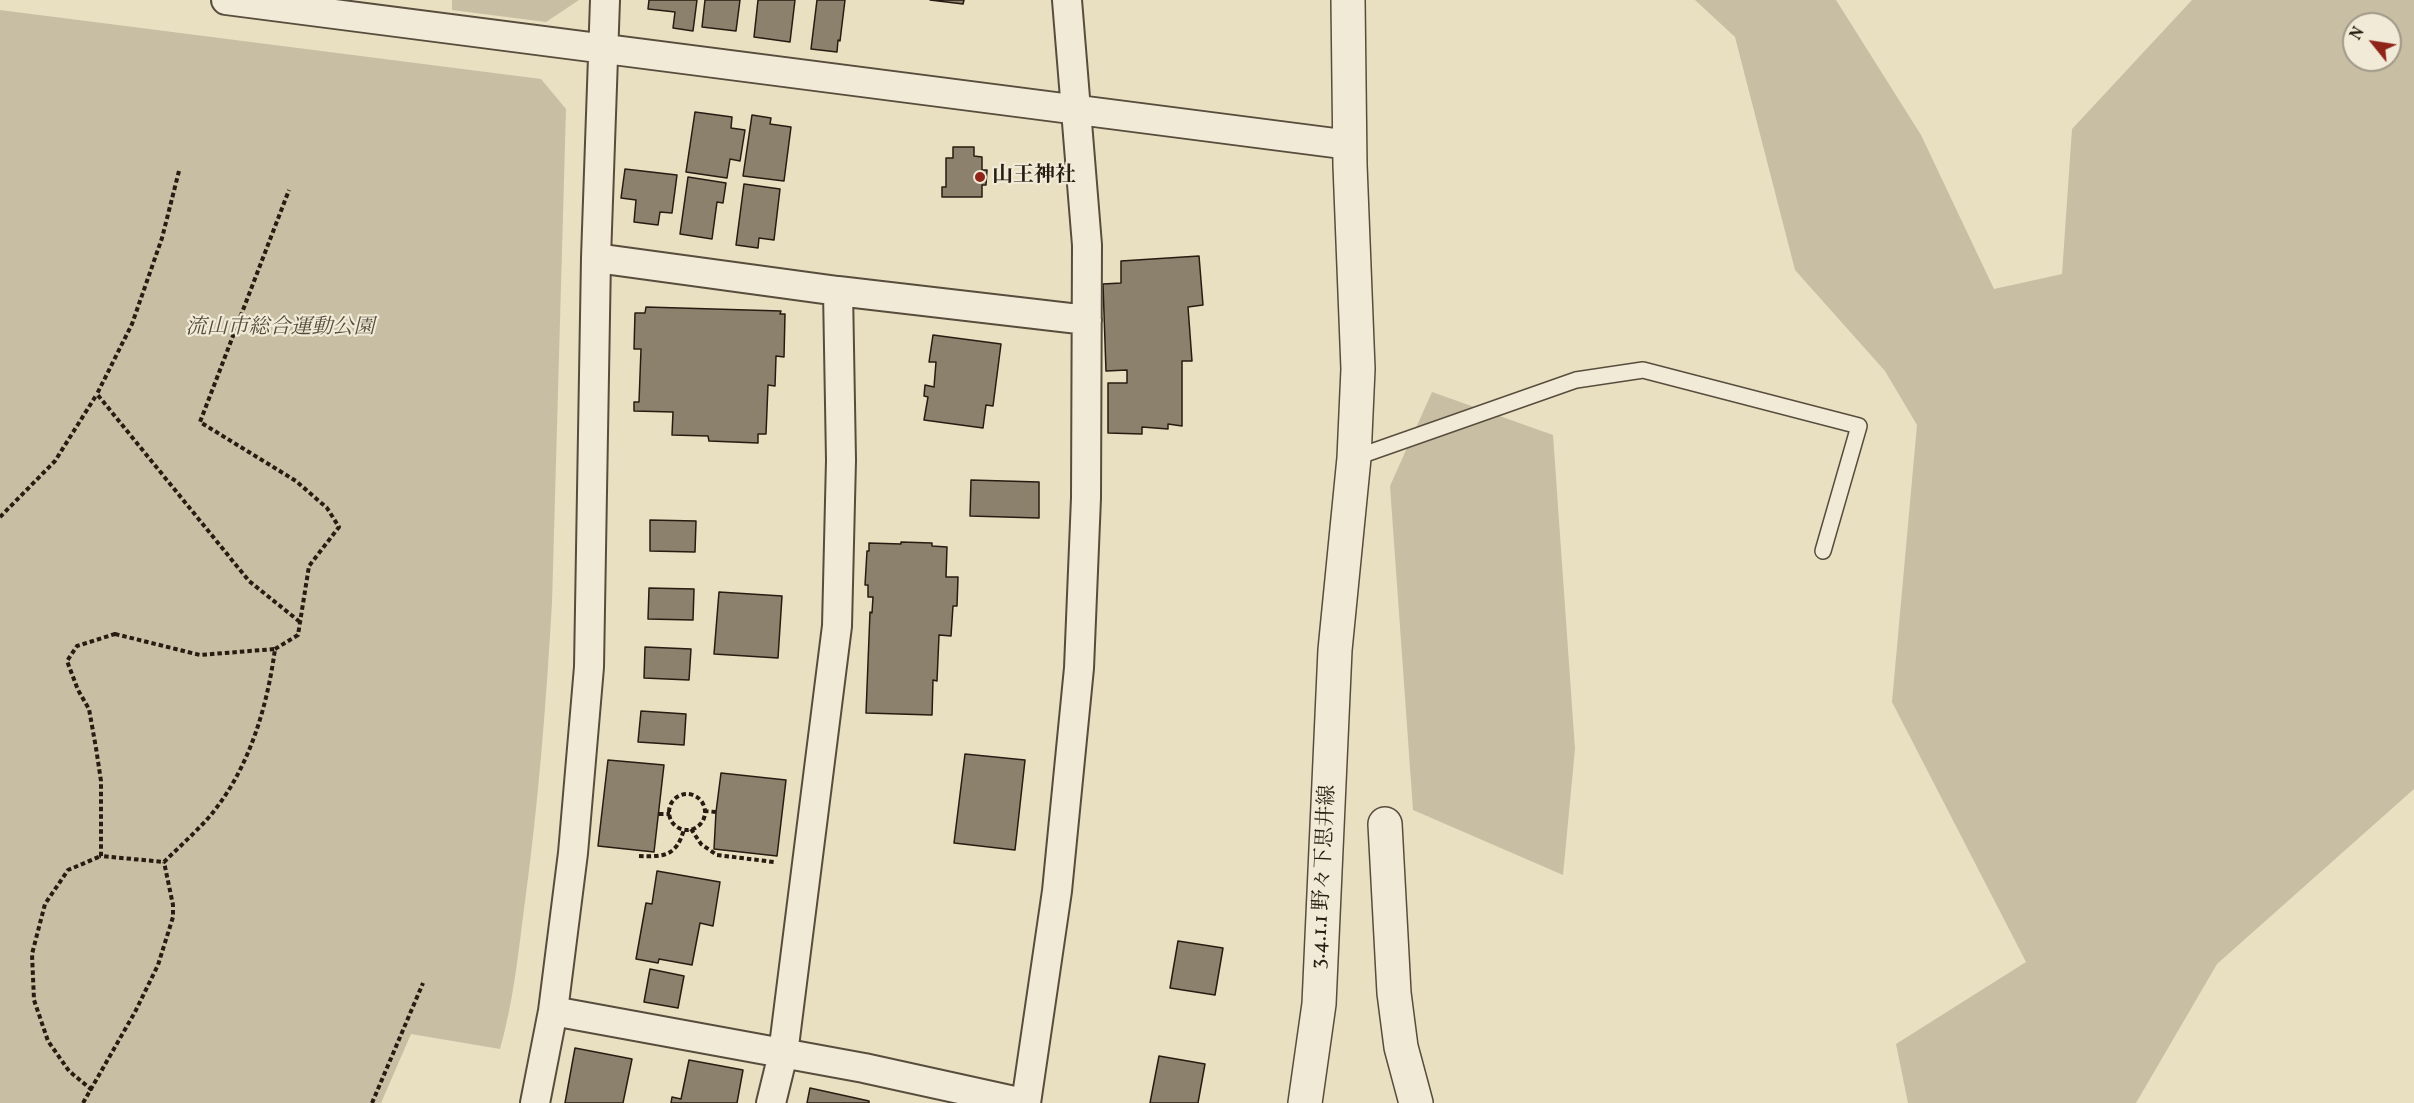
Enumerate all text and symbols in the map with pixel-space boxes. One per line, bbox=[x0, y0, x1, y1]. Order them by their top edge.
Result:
north arrow bbox=[2342, 12, 2402, 72]
text: N bbox=[2346, 23, 2371, 45]
place label: 山王神社 bbox=[992, 164, 1076, 190]
marker: 山王神社 bbox=[973, 170, 987, 184]
park label: 流山市総合運動公園 bbox=[186, 316, 374, 342]
street label: 3.4.1.1 野々下思井線 bbox=[1308, 784, 1342, 970]

